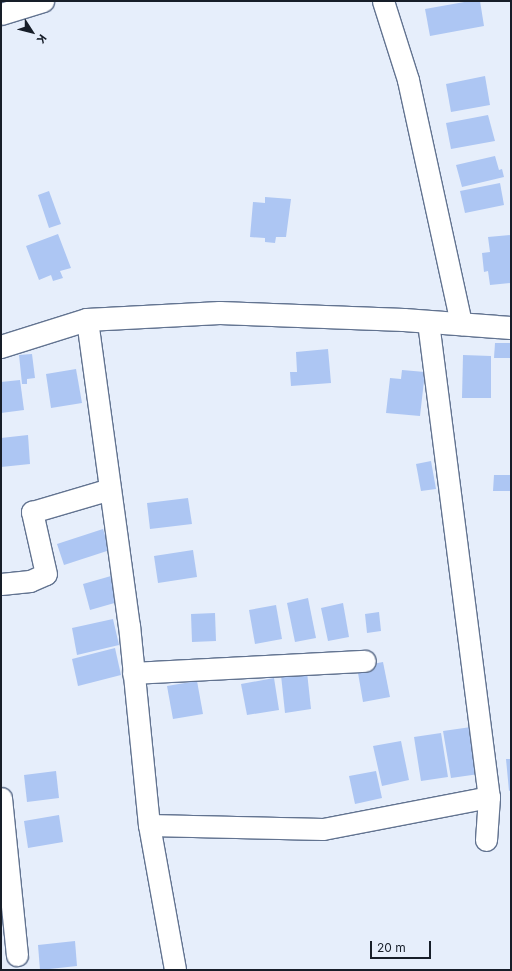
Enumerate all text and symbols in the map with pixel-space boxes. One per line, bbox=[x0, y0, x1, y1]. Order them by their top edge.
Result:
north arrow bbox=[12, 12, 52, 52]
text: K bbox=[34, 32, 50, 46]
scale bar bbox=[372, 933, 433, 959]
text: 20 m bbox=[377, 940, 406, 955]

